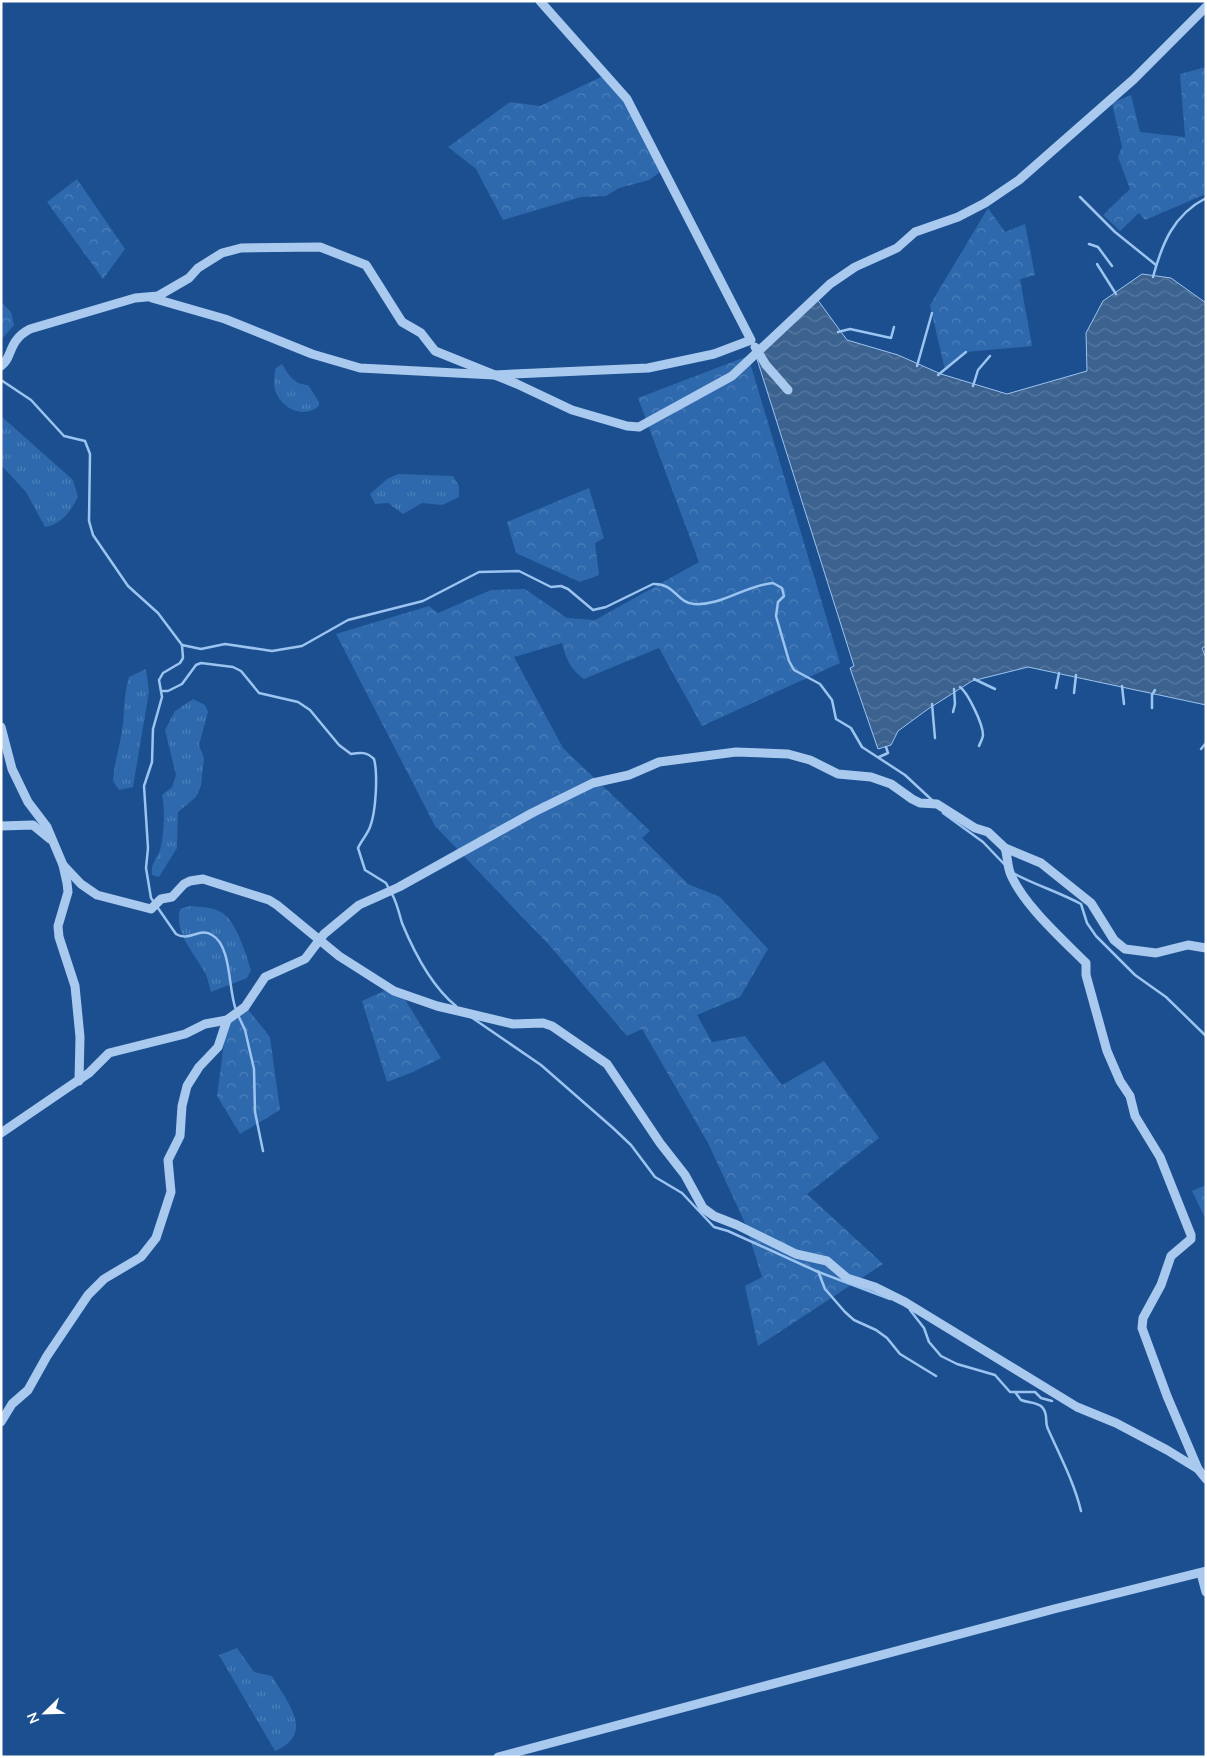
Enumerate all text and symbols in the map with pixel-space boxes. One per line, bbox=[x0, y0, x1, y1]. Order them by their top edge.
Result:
north arrow bbox=[20, 1688, 70, 1738]
text: N bbox=[23, 1710, 43, 1726]

